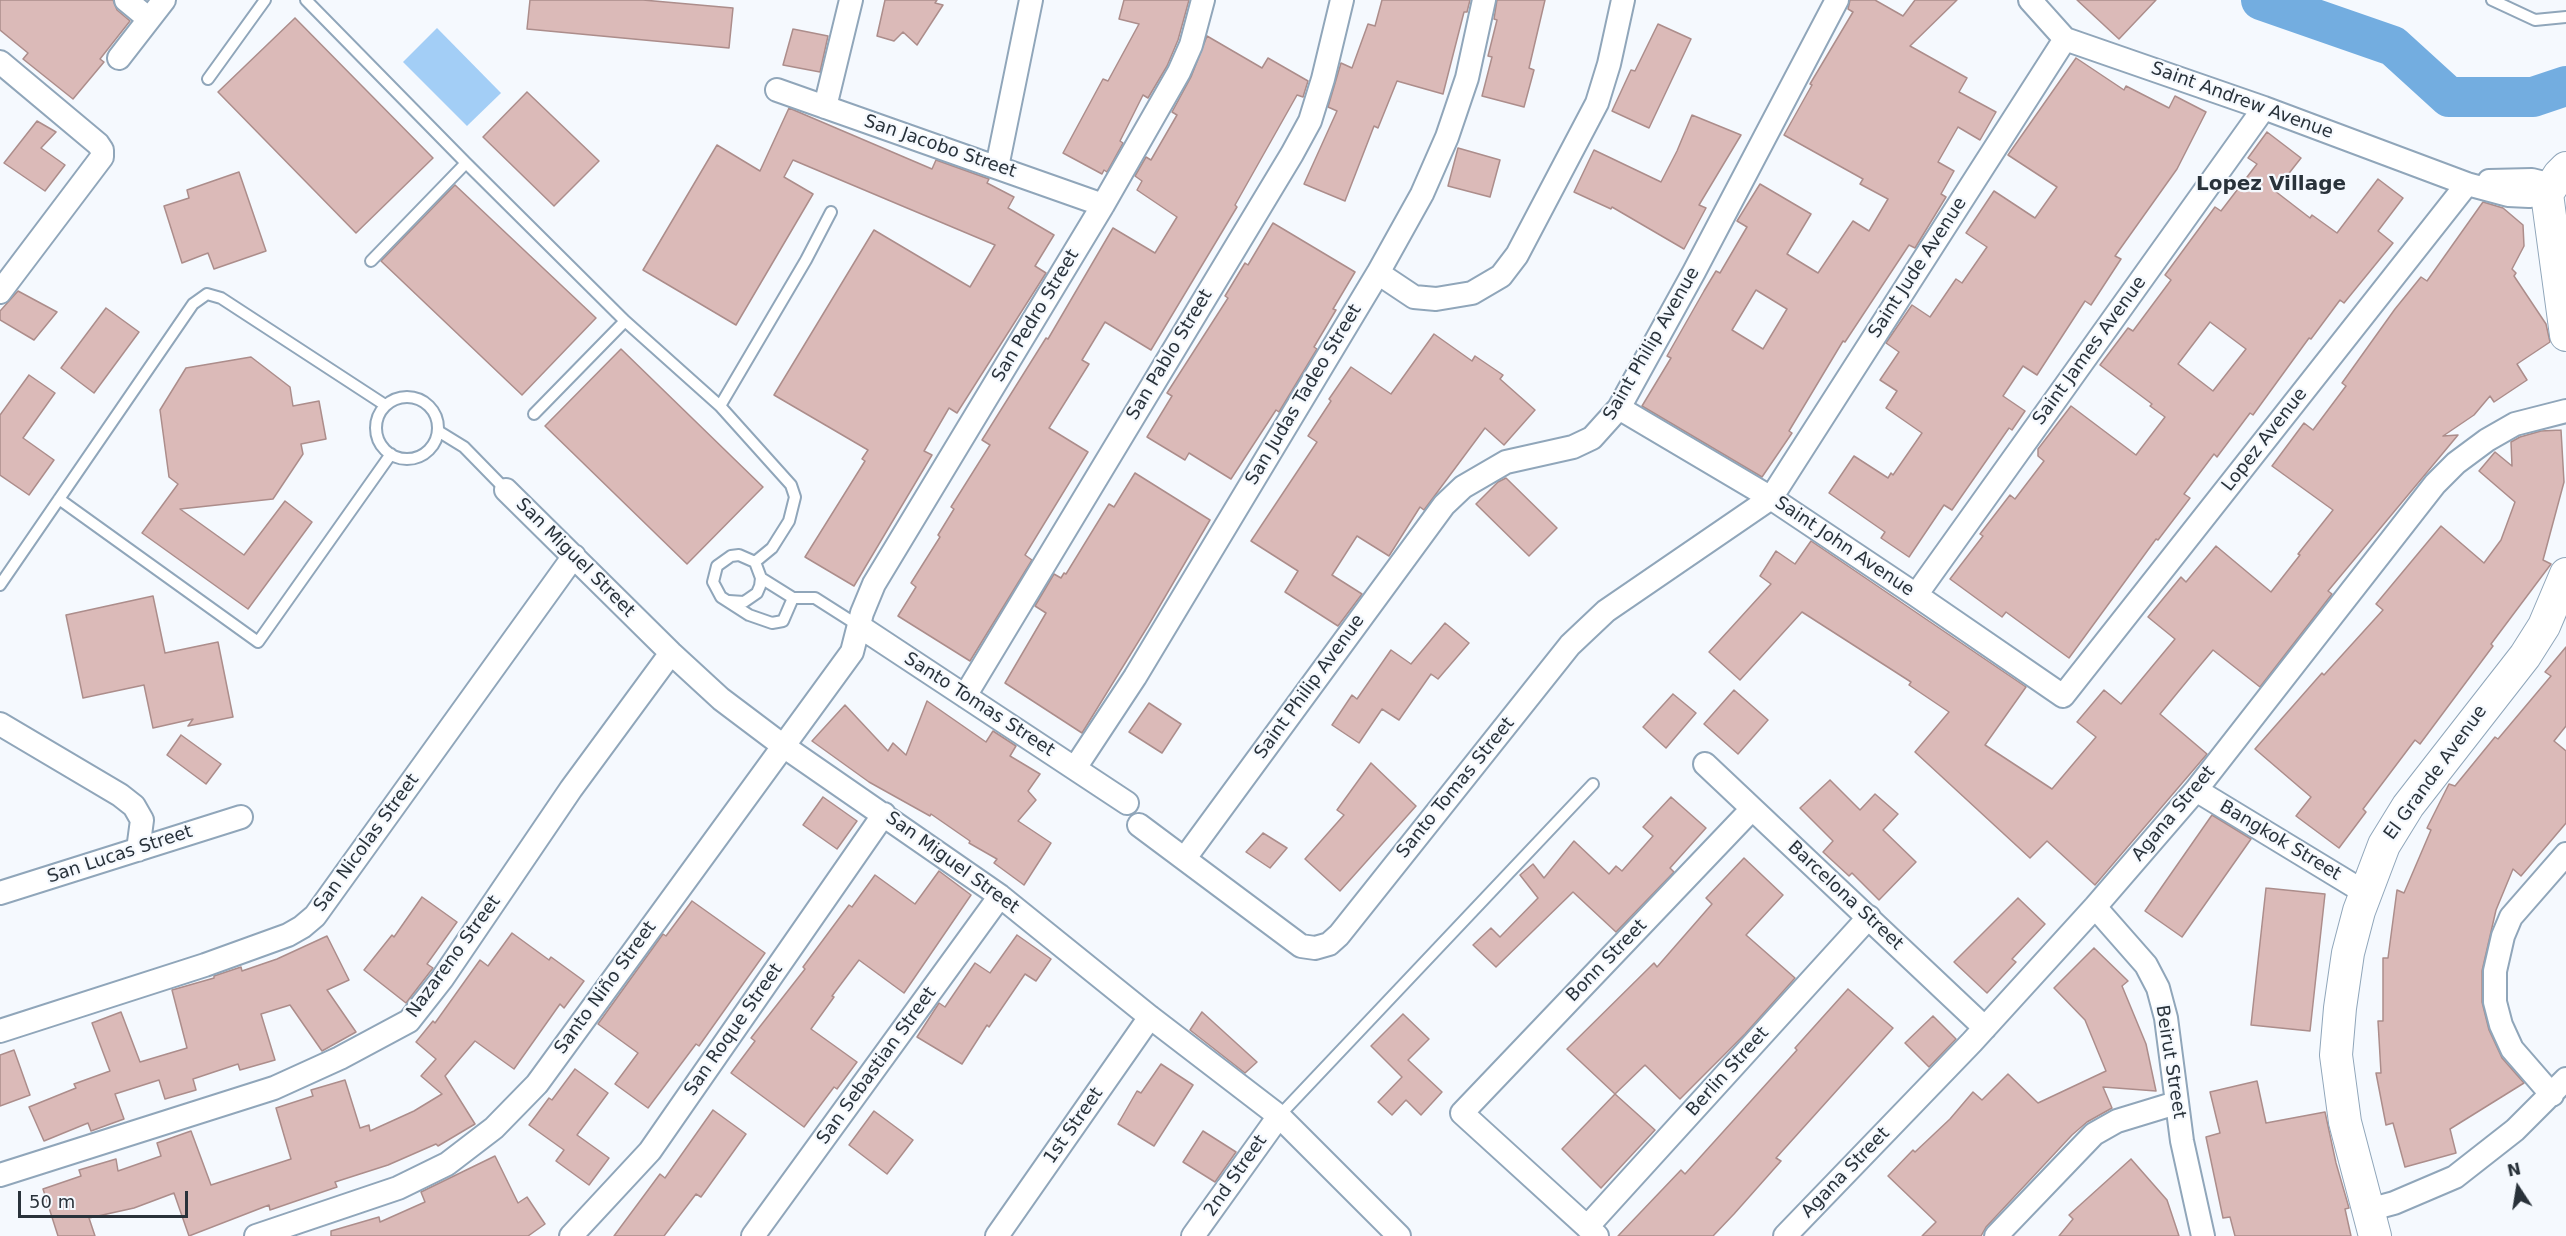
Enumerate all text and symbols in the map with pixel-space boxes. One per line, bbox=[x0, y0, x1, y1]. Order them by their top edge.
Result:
street label: Saint Andrew Avenue bbox=[2148, 58, 2336, 144]
street label: San Jacobo Street bbox=[861, 111, 1019, 183]
district label: Lopez Village bbox=[2196, 173, 2346, 197]
street label: Saint Jude Avenue bbox=[1864, 194, 1972, 342]
street label: San Pedro Street bbox=[988, 246, 1084, 386]
street label: Saint Philip Avenue bbox=[1599, 264, 1705, 424]
street label: Saint James Avenue bbox=[2029, 272, 2151, 430]
street label: San Pablo Street bbox=[1122, 286, 1218, 424]
street label: San Judas Tadeo Street bbox=[1241, 301, 1367, 489]
street label: Lopez Avenue bbox=[2218, 384, 2312, 496]
street label: Saint John Avenue bbox=[1770, 492, 1918, 602]
street label: San Miguel Street bbox=[511, 494, 639, 622]
street label: Saint Philip Avenue bbox=[1250, 611, 1370, 763]
street label: Santo Tomas Street bbox=[900, 648, 1058, 762]
street label: El Grande Avenue bbox=[2380, 702, 2492, 844]
street label: Santo Tomas Street bbox=[1393, 713, 1519, 863]
street label: Agana Street bbox=[2128, 762, 2220, 866]
street label: San Nicolas Street bbox=[310, 770, 424, 916]
street label: Bangkok Street bbox=[2215, 796, 2345, 886]
street label: San Miguel Street bbox=[881, 807, 1023, 919]
street label: San Lucas Street bbox=[45, 821, 195, 889]
street label: Barcelona Street bbox=[1783, 837, 1907, 955]
street label: Nazareno Street bbox=[402, 892, 506, 1022]
street label: Bonn Street bbox=[1562, 915, 1652, 1007]
street label: Santo Niño Street bbox=[551, 917, 661, 1059]
street label: San Roque Street bbox=[680, 960, 788, 1100]
street label: San Sebastian Street bbox=[813, 983, 941, 1149]
street label: Beirut Street bbox=[2150, 1004, 2190, 1120]
street label: Berlin Street bbox=[1682, 1023, 1774, 1121]
street label: 1st Street bbox=[1040, 1084, 1108, 1168]
street label: Agana Street bbox=[1797, 1123, 1895, 1223]
street label: 2nd Street bbox=[1200, 1131, 1272, 1221]
north arrow bbox=[2488, 1158, 2548, 1218]
text: N bbox=[2506, 1159, 2523, 1181]
scale bar bbox=[21, 1179, 190, 1217]
text: 50 m bbox=[29, 1191, 75, 1212]

